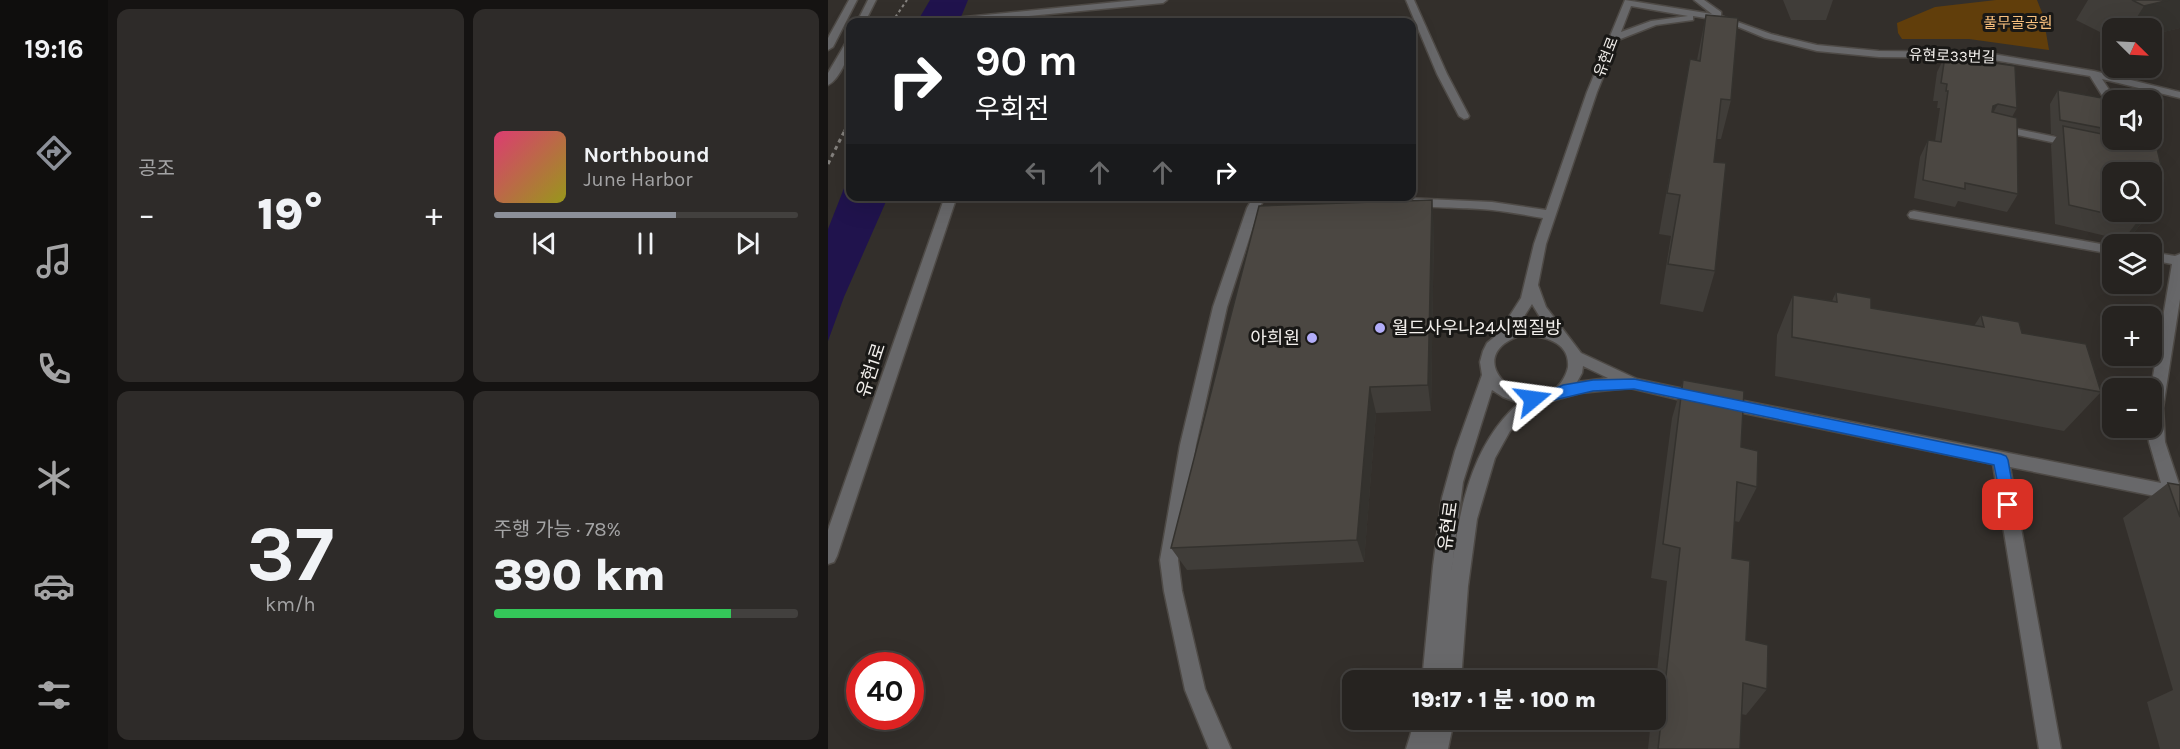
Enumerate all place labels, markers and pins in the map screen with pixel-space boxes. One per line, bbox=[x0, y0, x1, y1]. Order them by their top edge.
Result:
place label: 월드사우나24시찜질방 bbox=[1392, 317, 1562, 339]
marker: 월드사우나24시찜질방 bbox=[1373, 321, 1387, 335]
place label: 아희원 bbox=[1250, 327, 1300, 349]
marker: 아희원 bbox=[1305, 331, 1319, 345]
pin bbox=[1982, 479, 2033, 530]

